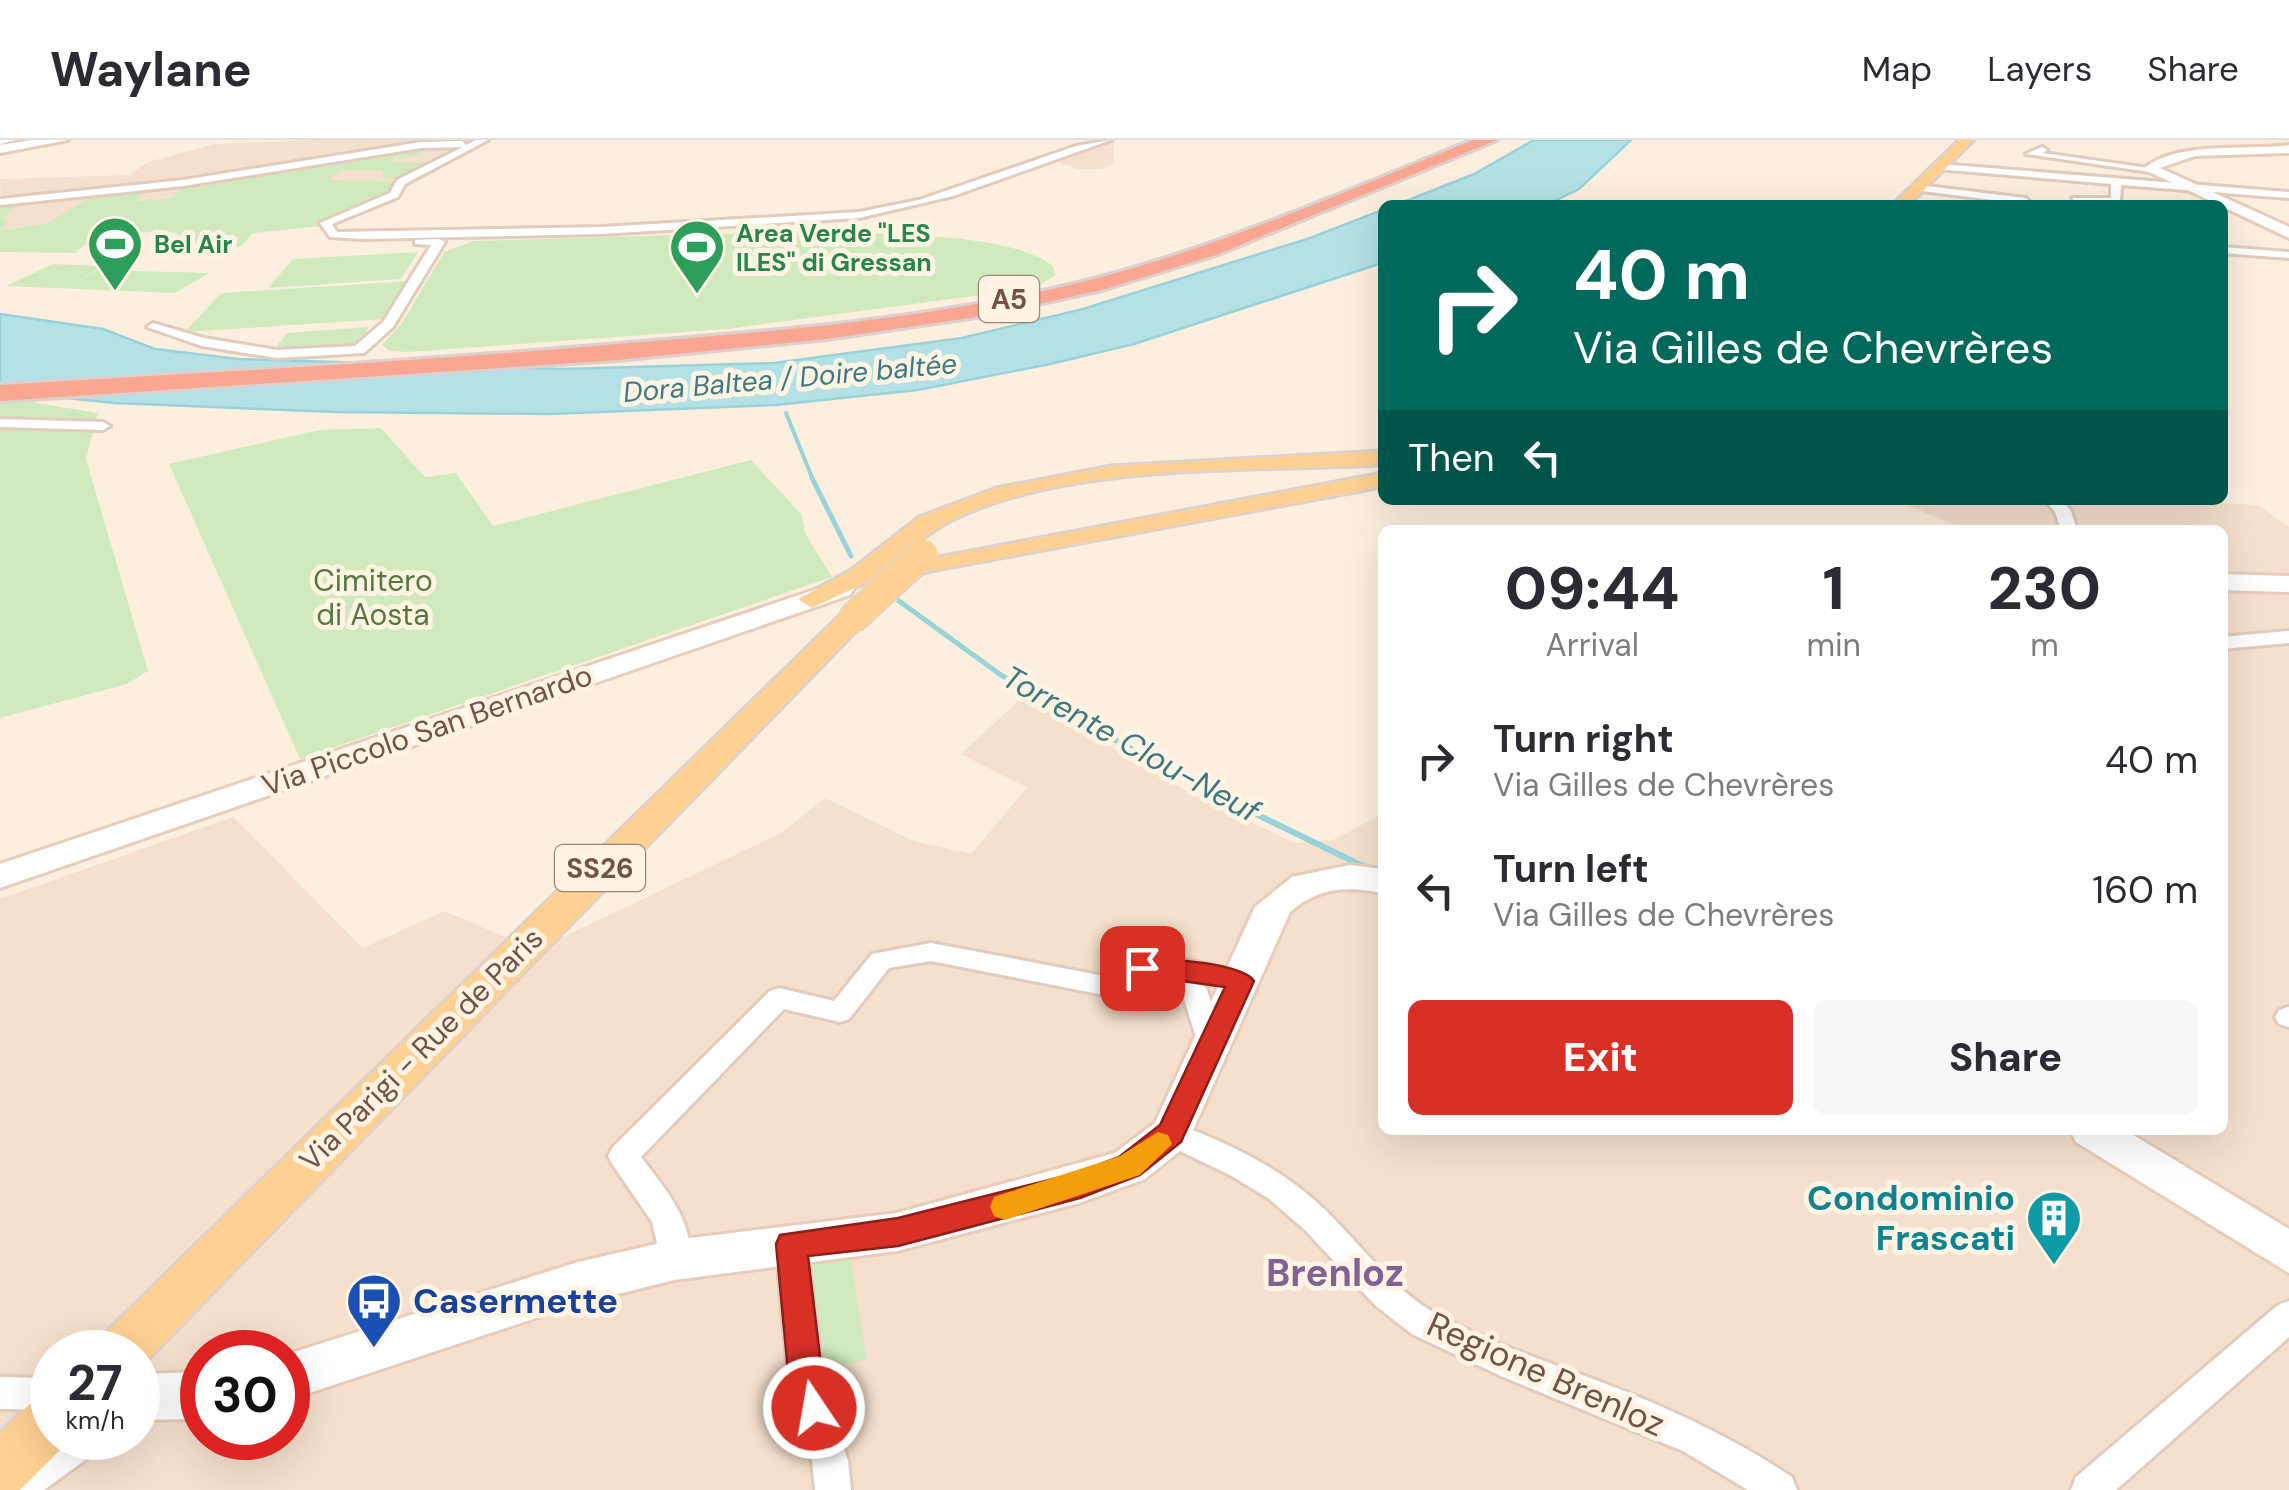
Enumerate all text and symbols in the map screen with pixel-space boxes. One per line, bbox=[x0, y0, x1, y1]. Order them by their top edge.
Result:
text: Waylane bbox=[50, 38, 252, 101]
text: Map bbox=[1862, 46, 1932, 92]
text: Layers bbox=[1987, 46, 2092, 92]
text: Share bbox=[2147, 46, 2239, 92]
sports icon: Bel Air bbox=[85, 214, 145, 293]
sports icon: Area Verde "LES ILES" di Gressan bbox=[667, 217, 727, 296]
place label: Area Verde "LES ILES" di Gressan bbox=[736, 217, 932, 279]
place label: Bel Air bbox=[154, 228, 232, 261]
text: 40 m bbox=[1573, 230, 1750, 321]
icon: right bbox=[1408, 240, 1538, 370]
road number: A5 bbox=[979, 276, 1039, 322]
text: Via Gilles de Chevrères bbox=[1573, 318, 2053, 377]
water label: Dora Baltea / Doire baltée bbox=[621, 345, 959, 411]
icon: left bbox=[1515, 430, 1570, 485]
text: Then bbox=[1408, 433, 1495, 483]
text: 09:44 bbox=[1505, 549, 1680, 628]
text: 1 bbox=[1823, 549, 1845, 628]
text: 230 bbox=[1988, 549, 2101, 628]
park label: Cimitero di Aosta bbox=[313, 561, 433, 634]
text: Arrival bbox=[1546, 624, 1639, 666]
text: min bbox=[1806, 624, 1861, 666]
text: m bbox=[2030, 624, 2059, 666]
street label: Via Piccolo San Bernardo bbox=[257, 655, 597, 805]
water label: Torrente Clou-Neuf bbox=[995, 656, 1269, 833]
text: Turn right bbox=[1493, 714, 1674, 764]
icon: right bbox=[1408, 733, 1463, 788]
text: 40 m bbox=[2105, 735, 2198, 785]
text: Via Gilles de Chevrères bbox=[1493, 764, 1834, 806]
text: Turn left bbox=[1493, 844, 1649, 894]
road number: SS26 bbox=[555, 845, 645, 891]
icon: left bbox=[1408, 863, 1463, 918]
text: 160 m bbox=[2092, 865, 2198, 915]
text: Via Gilles de Chevrères bbox=[1493, 894, 1834, 936]
street label: Via Parigi - Rue de Paris bbox=[291, 919, 551, 1179]
pin bbox=[1100, 926, 1185, 1011]
icon: arrive bbox=[1115, 941, 1170, 996]
button: Exit bbox=[1408, 1000, 1793, 1115]
button: Share bbox=[1813, 1000, 2198, 1115]
place label: Condominio Frascati bbox=[1807, 1175, 2015, 1261]
building icon: Condominio Frascati bbox=[2024, 1188, 2084, 1267]
district label: Brenloz bbox=[1266, 1248, 1404, 1298]
bus stop icon: Casermette bbox=[344, 1271, 404, 1350]
place label: Casermette bbox=[413, 1278, 618, 1324]
street label: Regione Brenloz bbox=[1420, 1301, 1672, 1447]
speed limit sign: 30 bbox=[180, 1330, 310, 1460]
text: 27 bbox=[67, 1350, 123, 1416]
position arrow bbox=[762, 1356, 866, 1460]
text: km/h bbox=[65, 1404, 125, 1437]

